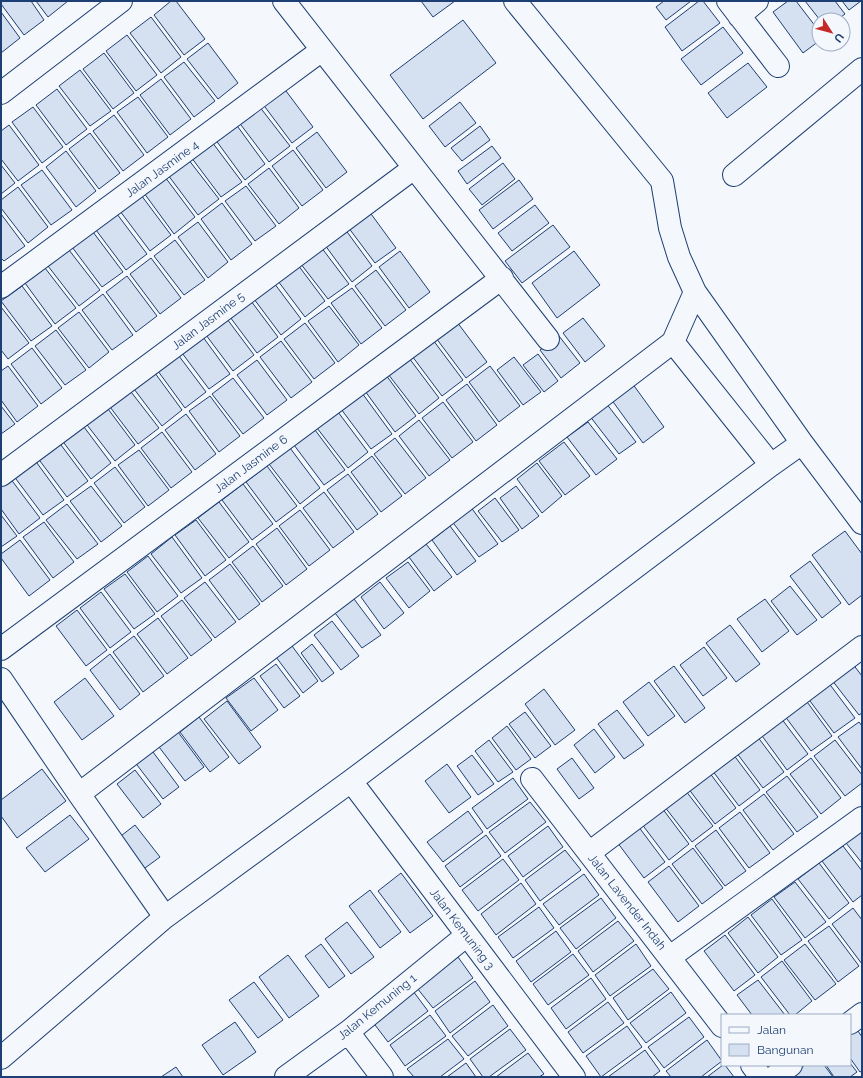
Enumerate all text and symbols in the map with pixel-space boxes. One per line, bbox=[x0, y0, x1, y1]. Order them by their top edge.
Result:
north arrow bbox=[811, 12, 851, 52]
text: U bbox=[831, 30, 846, 45]
street label: Jalan Jasmine 4 bbox=[123, 137, 202, 200]
street label: Jalan Jasmine 5 bbox=[169, 289, 247, 353]
street label: Jalan Jasmine 6 bbox=[212, 432, 290, 496]
street label: Jalan Lavender Indah bbox=[585, 851, 669, 953]
street label: Jalan Kemuning 3 bbox=[427, 886, 497, 972]
street label: Jalan Kemuning 1 bbox=[335, 971, 419, 1043]
legend bbox=[721, 1014, 851, 1066]
text: Jalan bbox=[757, 1023, 786, 1037]
text: Bangunan bbox=[757, 1043, 814, 1057]

